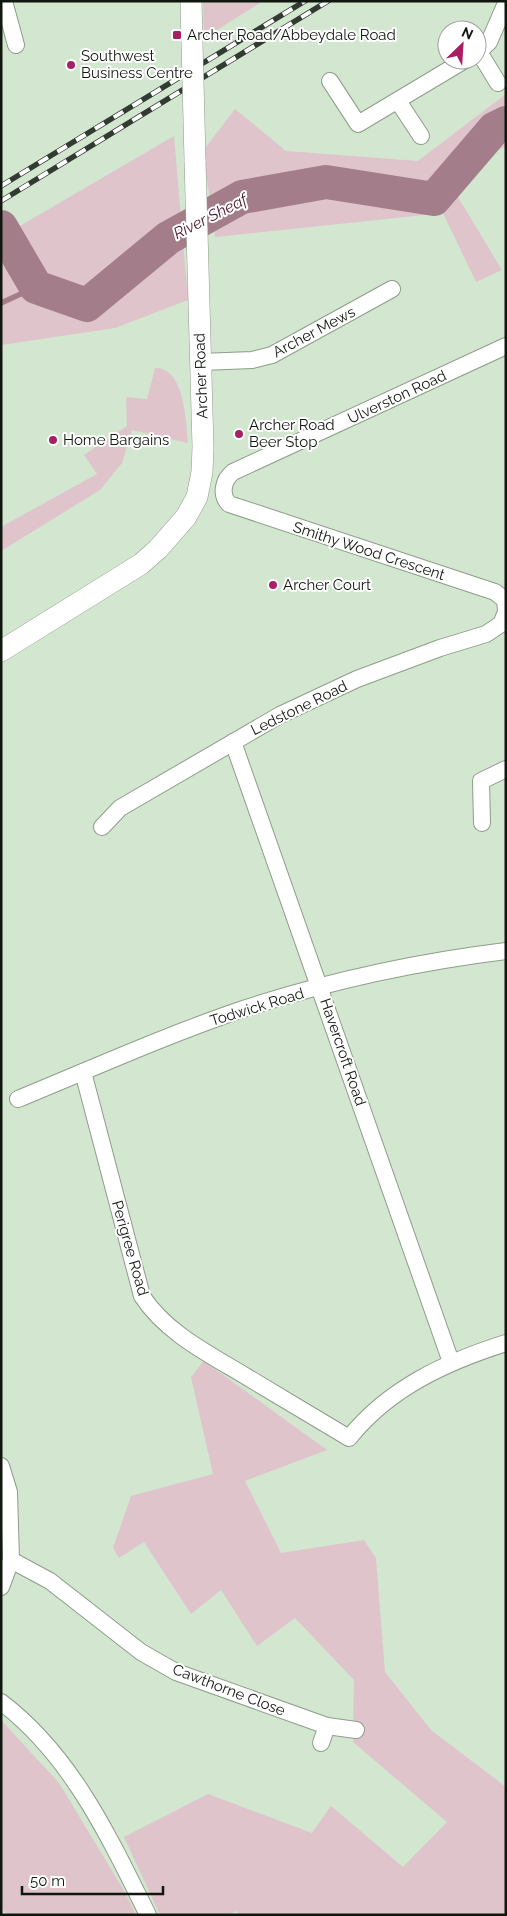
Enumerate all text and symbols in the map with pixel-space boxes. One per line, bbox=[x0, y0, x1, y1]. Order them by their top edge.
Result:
north arrow bbox=[437, 20, 487, 70]
text: N bbox=[459, 24, 476, 43]
place label: Archer Road/Abbeydale Road bbox=[187, 26, 396, 44]
marker: Archer Road/Abbeydale Road bbox=[171, 29, 183, 41]
place label: Southwest Business Centre bbox=[81, 47, 193, 82]
marker: Southwest Business Centre bbox=[65, 59, 77, 71]
water label: River Sheaf bbox=[170, 189, 252, 243]
street label: Archer Mews bbox=[270, 303, 358, 361]
street label: Archer Road bbox=[191, 333, 211, 419]
street label: Ulverston Road bbox=[345, 366, 449, 428]
place label: Archer Road Beer Stop bbox=[249, 416, 335, 451]
marker: Archer Road Beer Stop bbox=[233, 428, 245, 440]
place label: Home Bargains bbox=[63, 431, 169, 449]
marker: Home Bargains bbox=[47, 434, 59, 446]
street label: Smithy Wood Crescent bbox=[291, 518, 447, 584]
place label: Archer Court bbox=[283, 576, 371, 594]
marker: Archer Court bbox=[267, 579, 279, 591]
street label: Ledstone Road bbox=[248, 677, 350, 739]
street label: Todwick Road bbox=[208, 984, 306, 1030]
street label: Havercroft Road bbox=[316, 996, 370, 1108]
street label: Perigree Road bbox=[108, 1198, 152, 1298]
street label: Cawthorne Close bbox=[170, 1660, 288, 1720]
scale bar bbox=[22, 1864, 164, 1896]
text: 50 m bbox=[30, 1872, 65, 1890]

